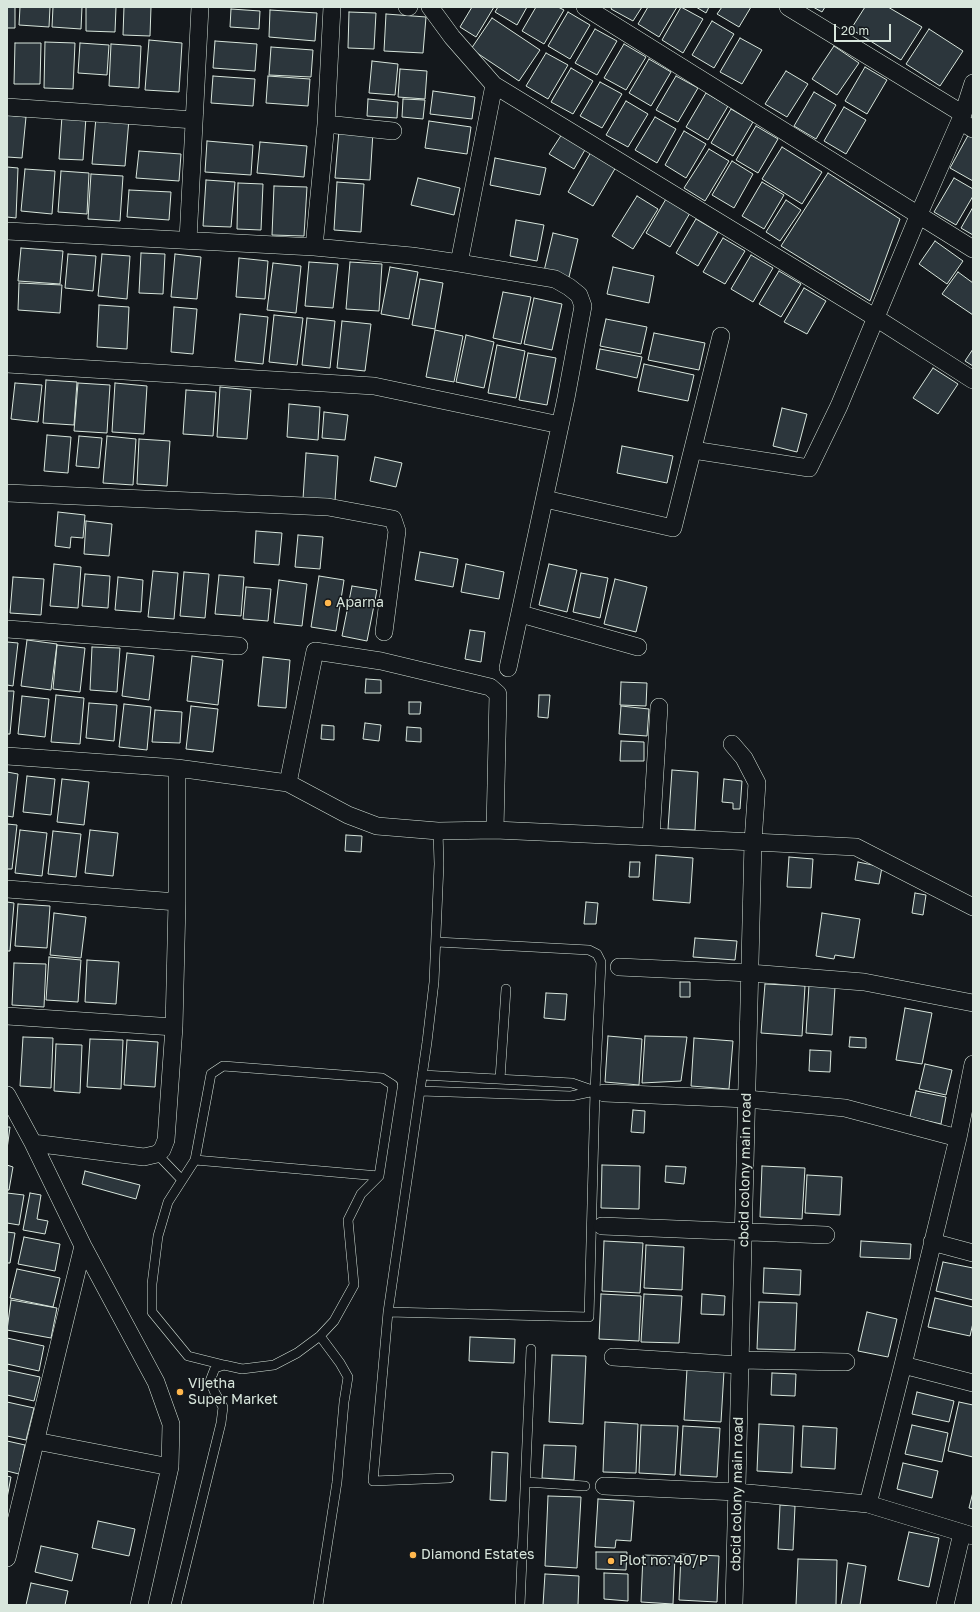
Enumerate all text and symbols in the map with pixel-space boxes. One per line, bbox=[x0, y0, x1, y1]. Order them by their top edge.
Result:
scale bar bbox=[836, 16, 893, 42]
text: 20 m bbox=[841, 23, 869, 38]
place label: Aparna bbox=[336, 595, 384, 611]
marker: Aparna bbox=[323, 598, 333, 608]
street label: cbcid colony main road bbox=[735, 1093, 755, 1247]
place label: Vijetha Super Market bbox=[188, 1376, 278, 1408]
marker: Vijetha Super Market bbox=[175, 1387, 185, 1397]
street label: cbcid colony main road bbox=[727, 1417, 747, 1571]
place label: Diamond Estates bbox=[421, 1547, 534, 1563]
marker: Diamond Estates bbox=[408, 1550, 418, 1560]
place label: Plot no: 40/P bbox=[619, 1553, 708, 1569]
marker: Plot no: 40/P bbox=[606, 1556, 616, 1566]

